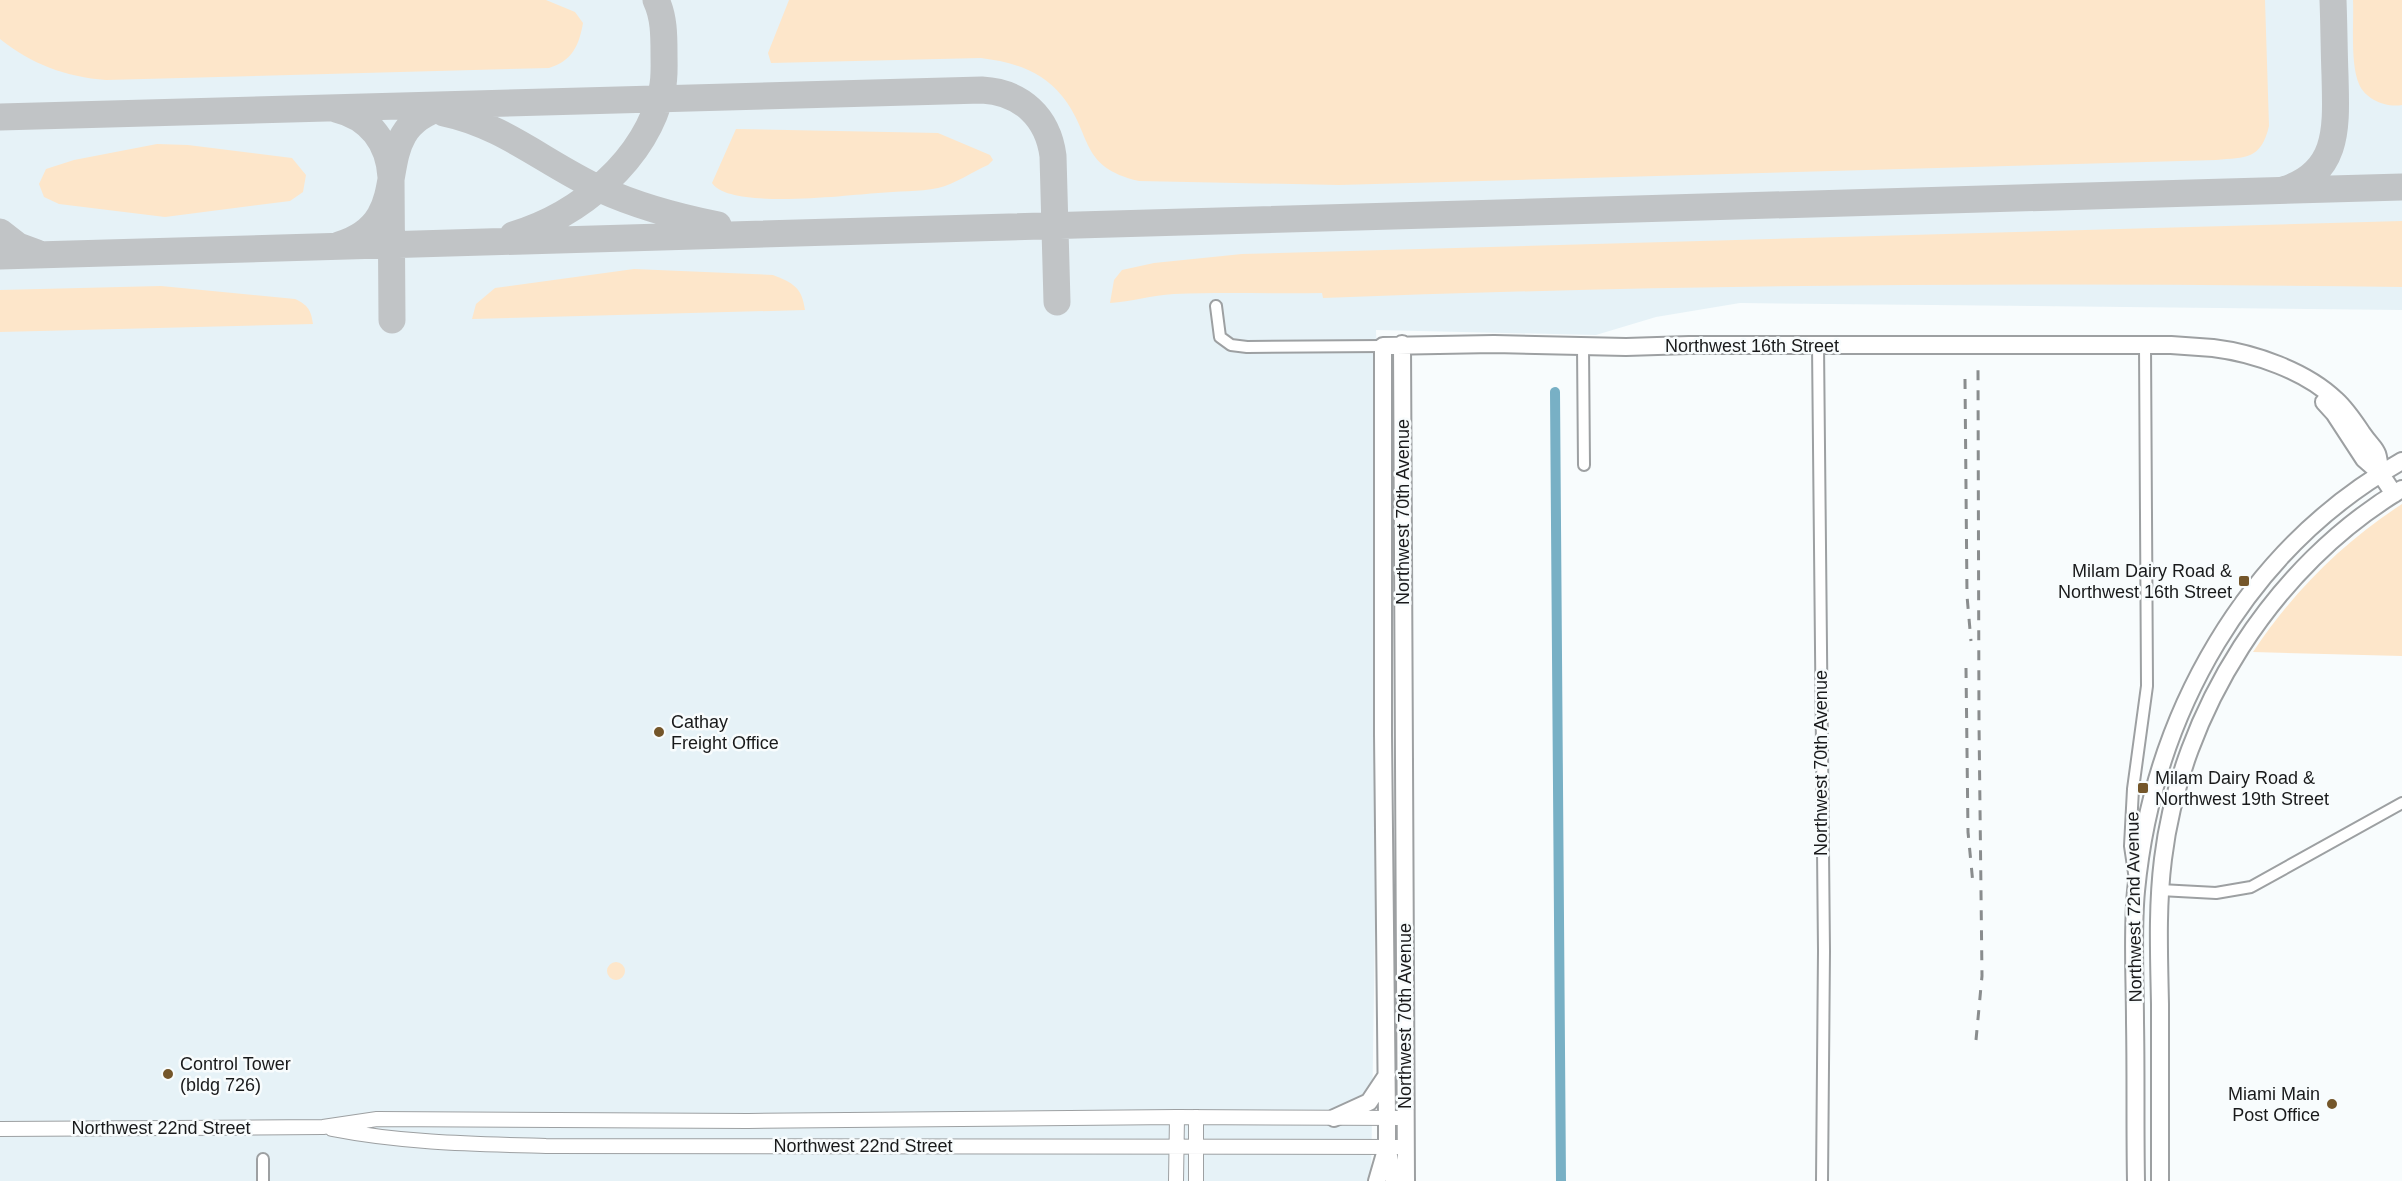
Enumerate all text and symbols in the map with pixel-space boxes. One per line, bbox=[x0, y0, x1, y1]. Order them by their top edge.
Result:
street label: Northwest 16th Street bbox=[1665, 336, 1839, 356]
street label: Northwest 70th Avenue bbox=[1393, 419, 1413, 605]
place label: Milam Dairy Road & Northwest 16th Street bbox=[2058, 561, 2232, 602]
marker: Milam Dairy Road & Northwest 16th Street bbox=[2237, 574, 2251, 588]
street label: Northwest 70th Avenue bbox=[1811, 670, 1831, 856]
place label: Cathay Freight Office bbox=[671, 712, 779, 753]
marker: Cathay Freight Office bbox=[652, 725, 666, 739]
place label: Milam Dairy Road & Northwest 19th Street bbox=[2155, 768, 2329, 809]
marker: Milam Dairy Road & Northwest 19th Street bbox=[2136, 781, 2150, 795]
street label: Northwest 72nd Avenue bbox=[2122, 811, 2146, 1003]
street label: Northwest 70th Avenue bbox=[1395, 923, 1415, 1109]
place label: Control Tower (bldg 726) bbox=[180, 1054, 291, 1095]
marker: Control Tower (bldg 726) bbox=[161, 1067, 175, 1081]
place label: Miami Main Post Office bbox=[2228, 1084, 2320, 1125]
marker: Miami Main Post Office bbox=[2325, 1097, 2339, 1111]
street label: Northwest 22nd Street bbox=[71, 1118, 251, 1138]
street label: Northwest 22nd Street bbox=[773, 1136, 953, 1156]

